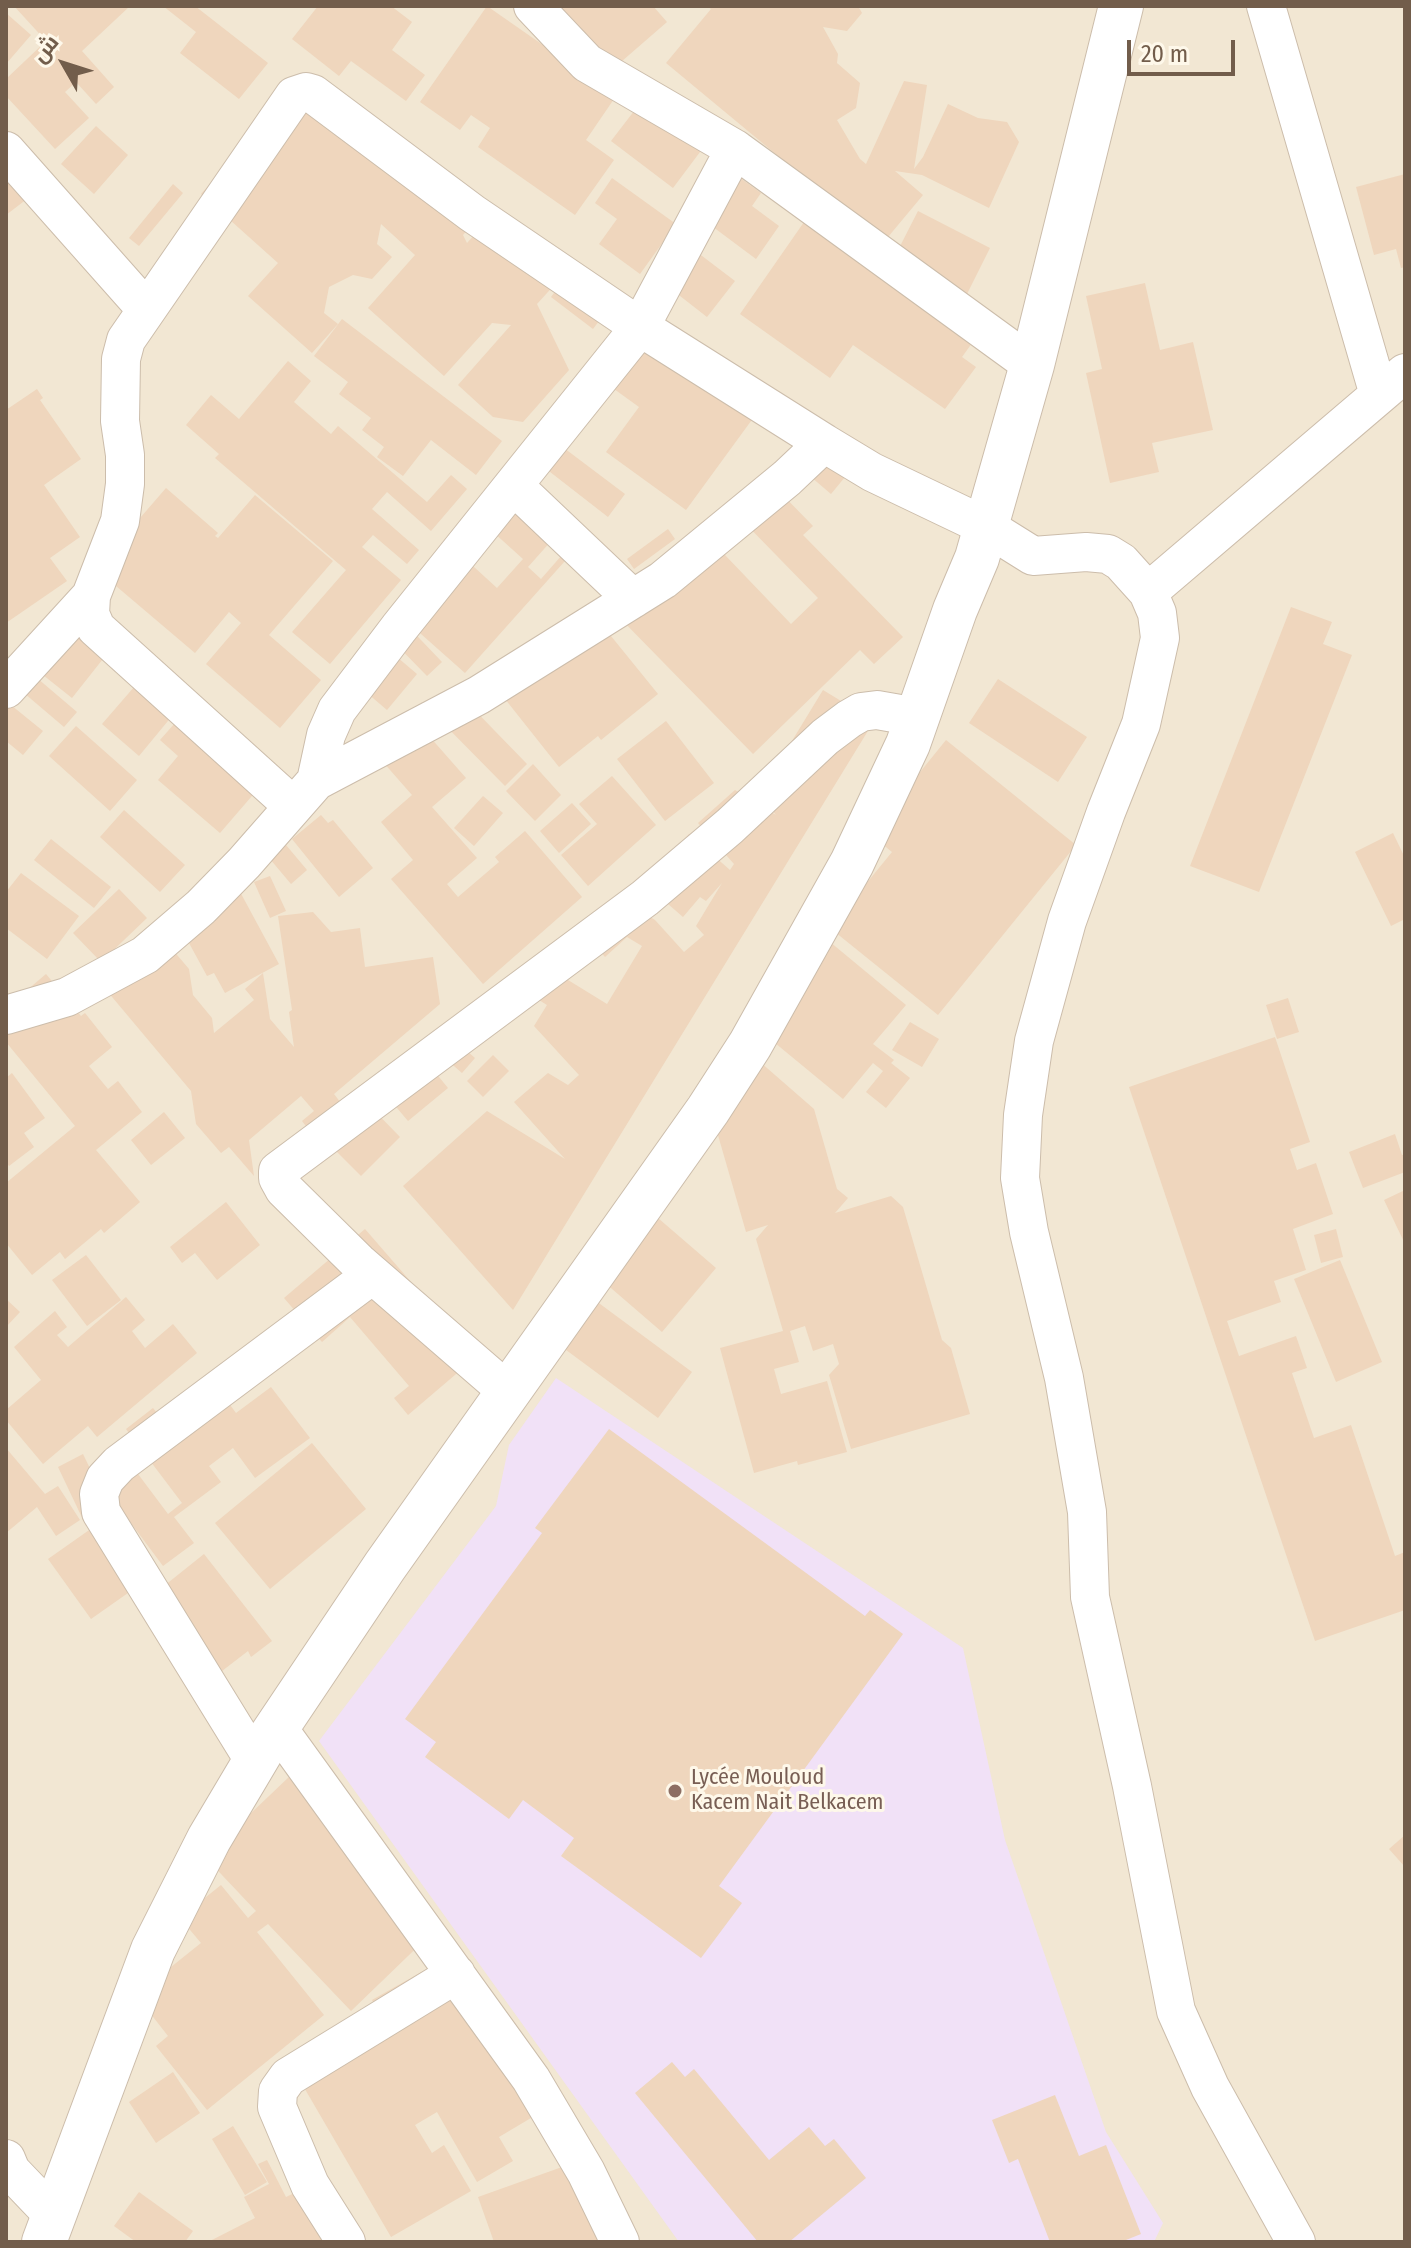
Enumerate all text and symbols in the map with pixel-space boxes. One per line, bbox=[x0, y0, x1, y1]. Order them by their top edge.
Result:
north arrow bbox=[24, 24, 104, 104]
scale bar bbox=[1131, 24, 1239, 74]
text: ش bbox=[26, 29, 64, 68]
text: 20 m bbox=[1141, 40, 1188, 68]
place label: Lycée Mouloud Kacem Nait Belkacem bbox=[691, 1765, 883, 1816]
marker: Lycée Mouloud Kacem Nait Belkacem bbox=[666, 1782, 684, 1800]

